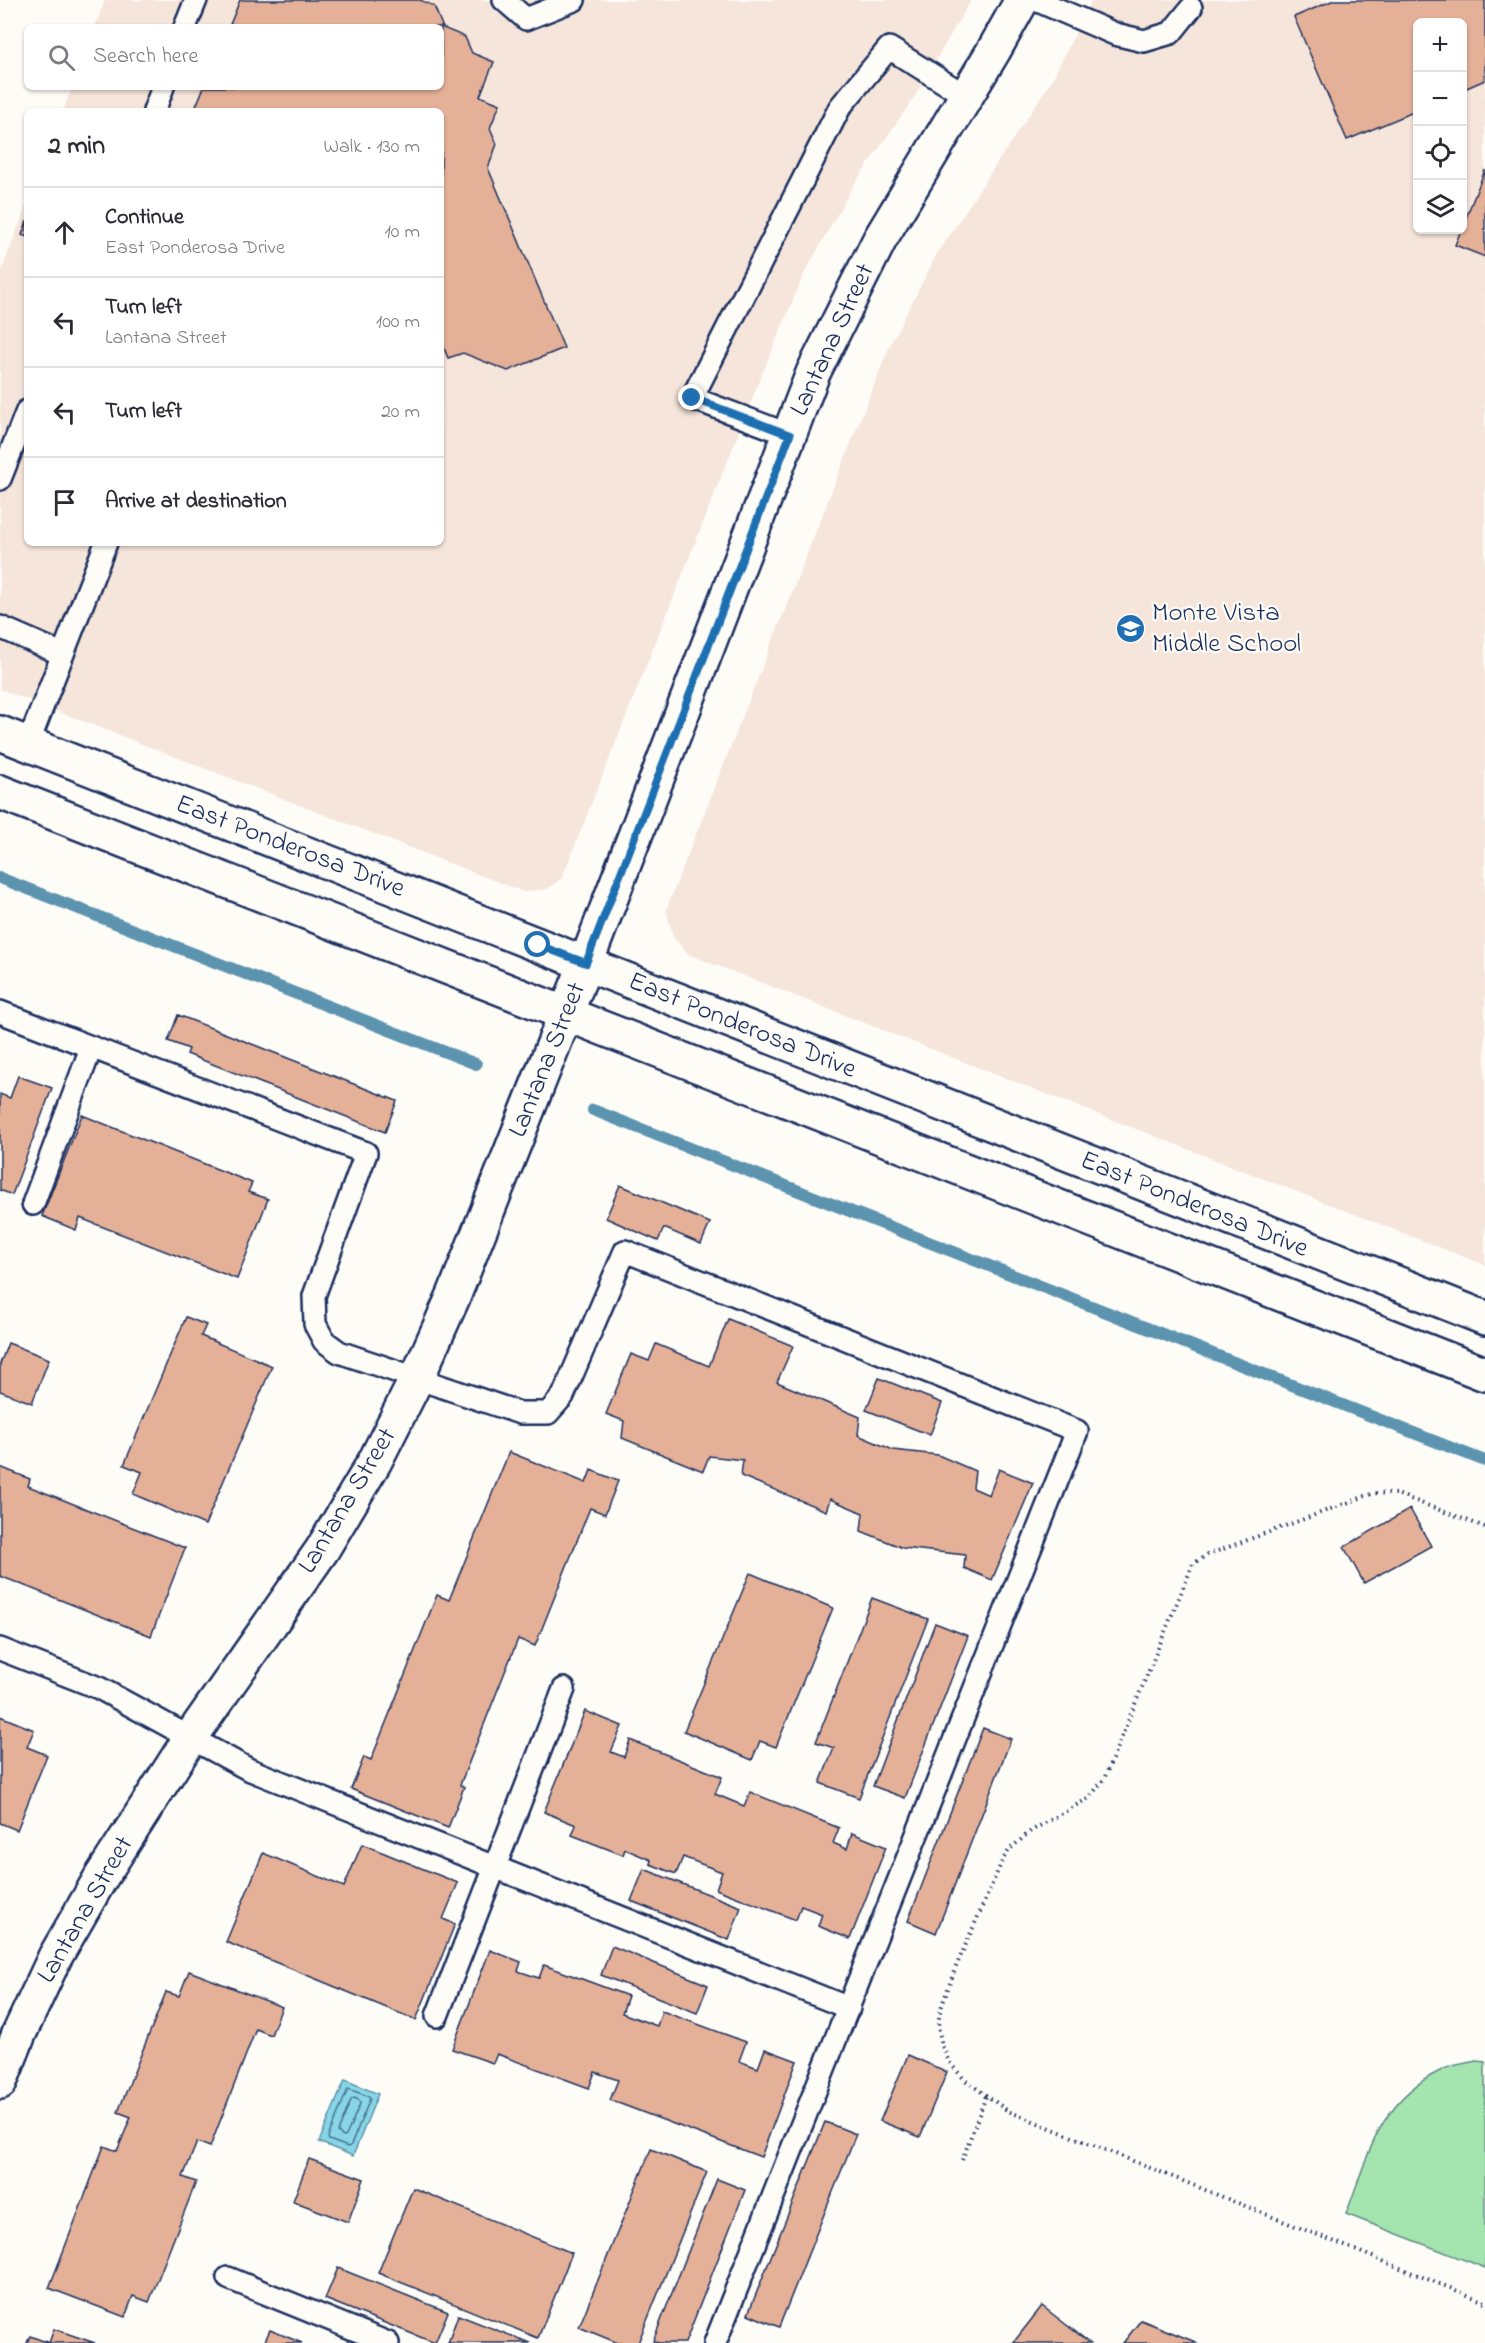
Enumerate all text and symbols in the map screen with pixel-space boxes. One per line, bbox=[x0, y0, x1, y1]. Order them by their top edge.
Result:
map controls bbox=[1413, 18, 1467, 234]
button: + bbox=[1413, 18, 1467, 72]
search box bbox=[24, 24, 444, 90]
icon: search bbox=[45, 41, 78, 74]
text: Search here bbox=[93, 41, 198, 73]
button: − bbox=[1413, 72, 1467, 126]
button: locate bbox=[1413, 126, 1467, 180]
text: 2 min bbox=[48, 128, 105, 166]
text: Walk · 130 m bbox=[324, 133, 420, 162]
button: layers bbox=[1413, 180, 1467, 234]
text: Continue bbox=[105, 202, 184, 234]
icon: ahead bbox=[48, 216, 81, 249]
text: 10 m bbox=[384, 218, 420, 247]
text: East Ponderosa Drive bbox=[105, 234, 285, 263]
street label: Lantana Street bbox=[781, 257, 885, 423]
text: Turn left bbox=[105, 292, 182, 324]
icon: left bbox=[48, 306, 81, 339]
text: 100 m bbox=[376, 308, 420, 337]
text: Lantana Street bbox=[105, 324, 227, 353]
route end bbox=[678, 384, 704, 410]
icon: left bbox=[48, 396, 81, 429]
text: Turn left bbox=[105, 396, 182, 428]
text: 20 m bbox=[381, 398, 420, 427]
icon: arrive bbox=[48, 486, 81, 519]
text: Arrive at destination bbox=[105, 486, 287, 518]
place label: Monte Vista Middle School bbox=[1152, 594, 1301, 664]
school or university icon: Monte Vista Middle School bbox=[1115, 613, 1147, 645]
street label: East Ponderosa Drive bbox=[170, 785, 411, 909]
route start bbox=[524, 931, 550, 957]
street label: East Ponderosa Drive bbox=[622, 962, 863, 1090]
street label: Lantana Street bbox=[499, 977, 597, 1143]
street label: East Ponderosa Drive bbox=[1074, 1141, 1315, 1269]
street label: Lantana Street bbox=[289, 1421, 407, 1581]
street label: Lantana Street bbox=[28, 1829, 144, 1991]

